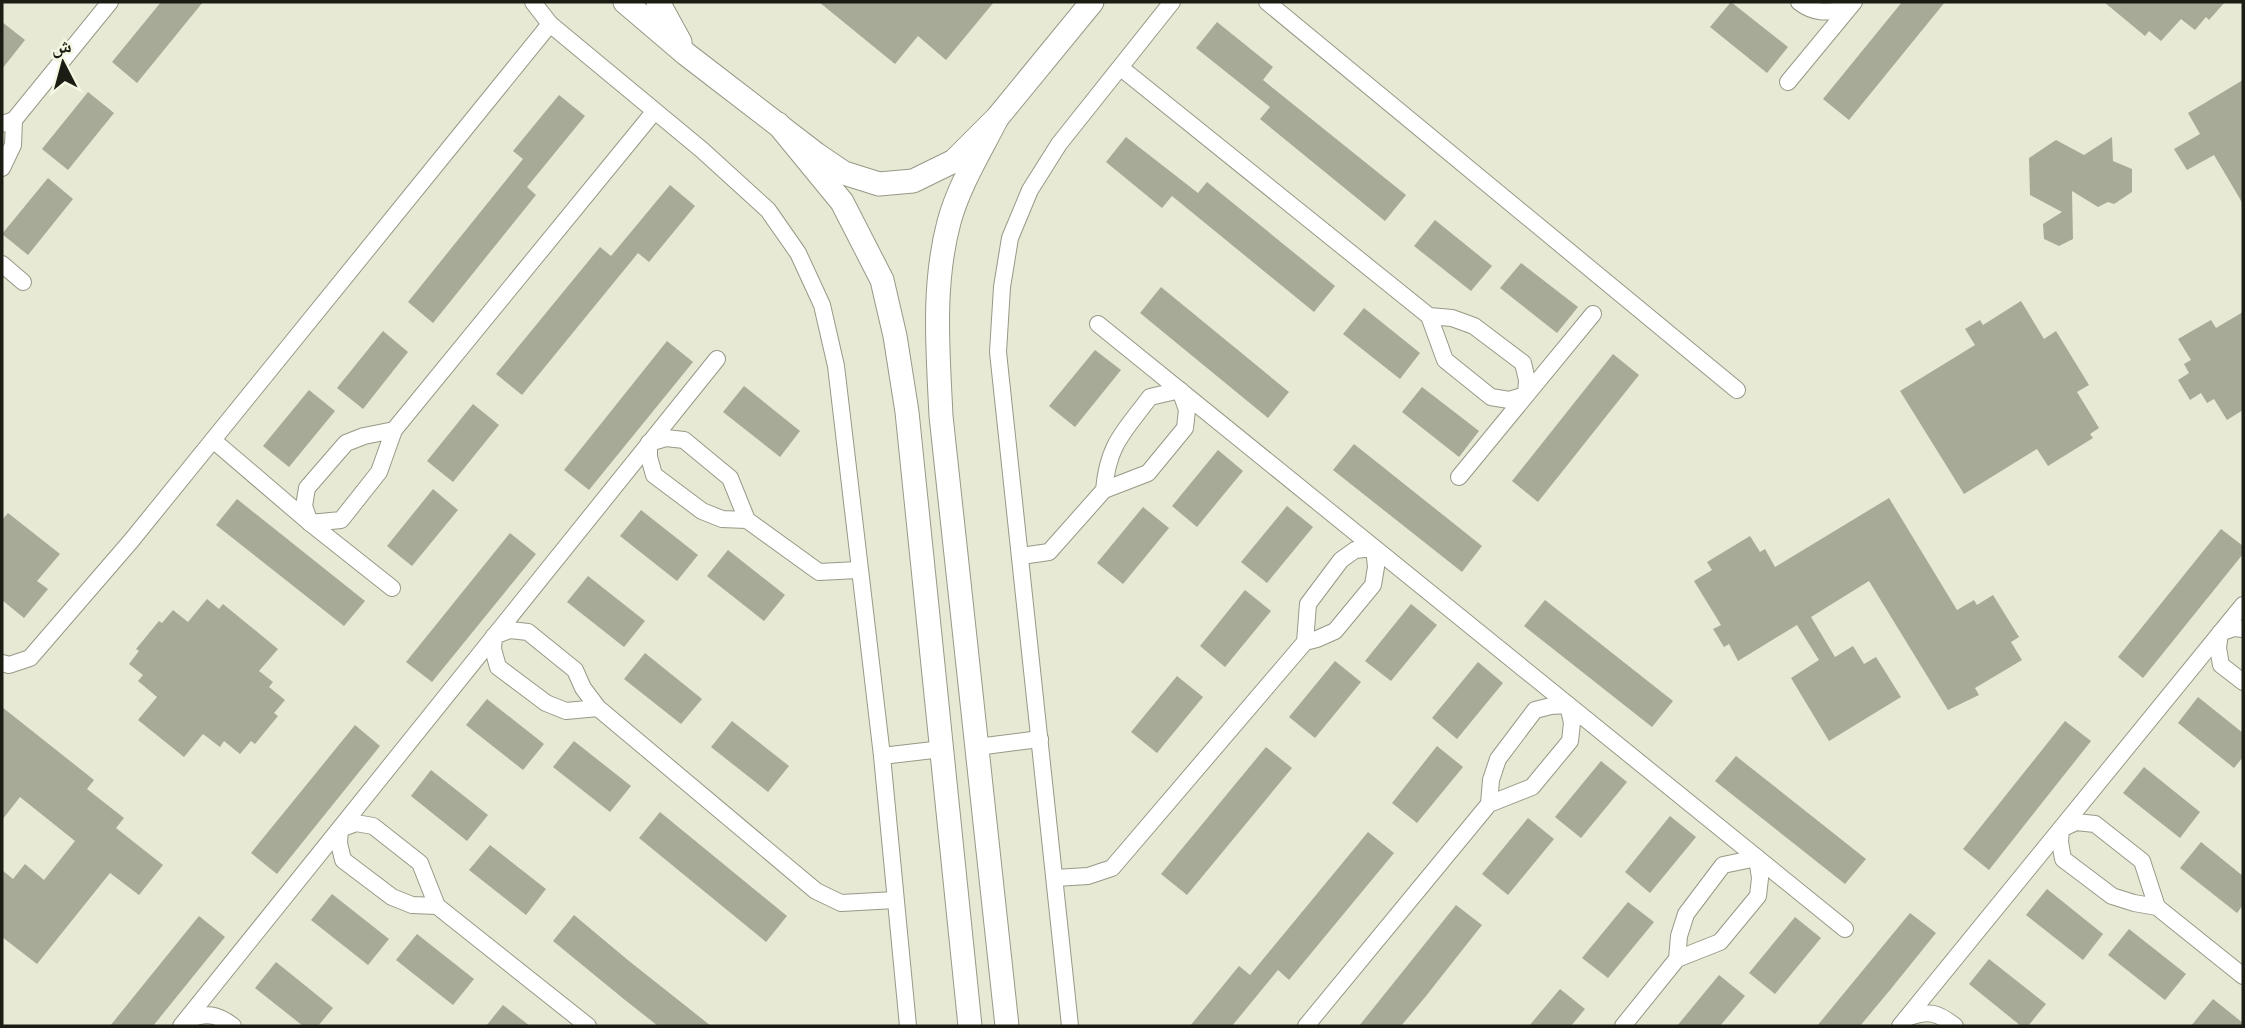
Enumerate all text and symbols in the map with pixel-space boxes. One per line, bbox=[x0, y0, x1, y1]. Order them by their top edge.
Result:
north arrow bbox=[28, 28, 98, 98]
text: ش bbox=[50, 32, 73, 61]

